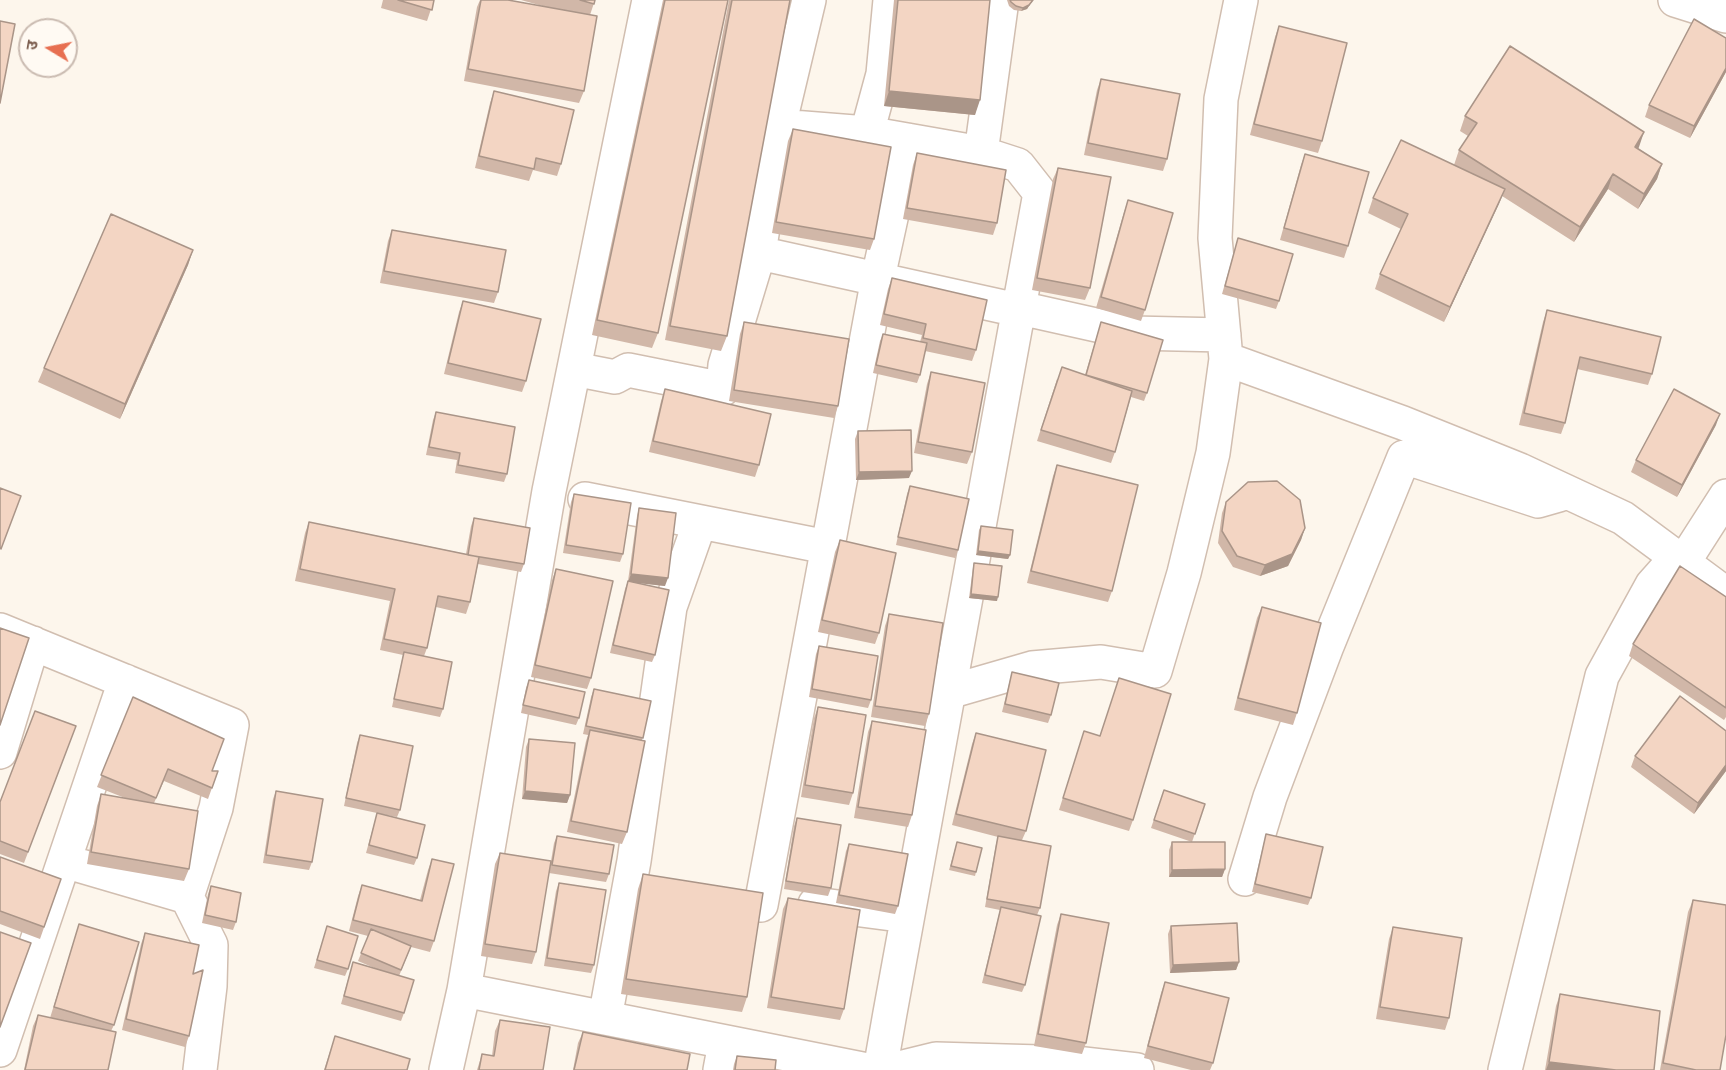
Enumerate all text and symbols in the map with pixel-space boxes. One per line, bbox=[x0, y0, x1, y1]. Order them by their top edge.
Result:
north arrow bbox=[18, 18, 78, 78]
text: उ bbox=[22, 39, 42, 51]

